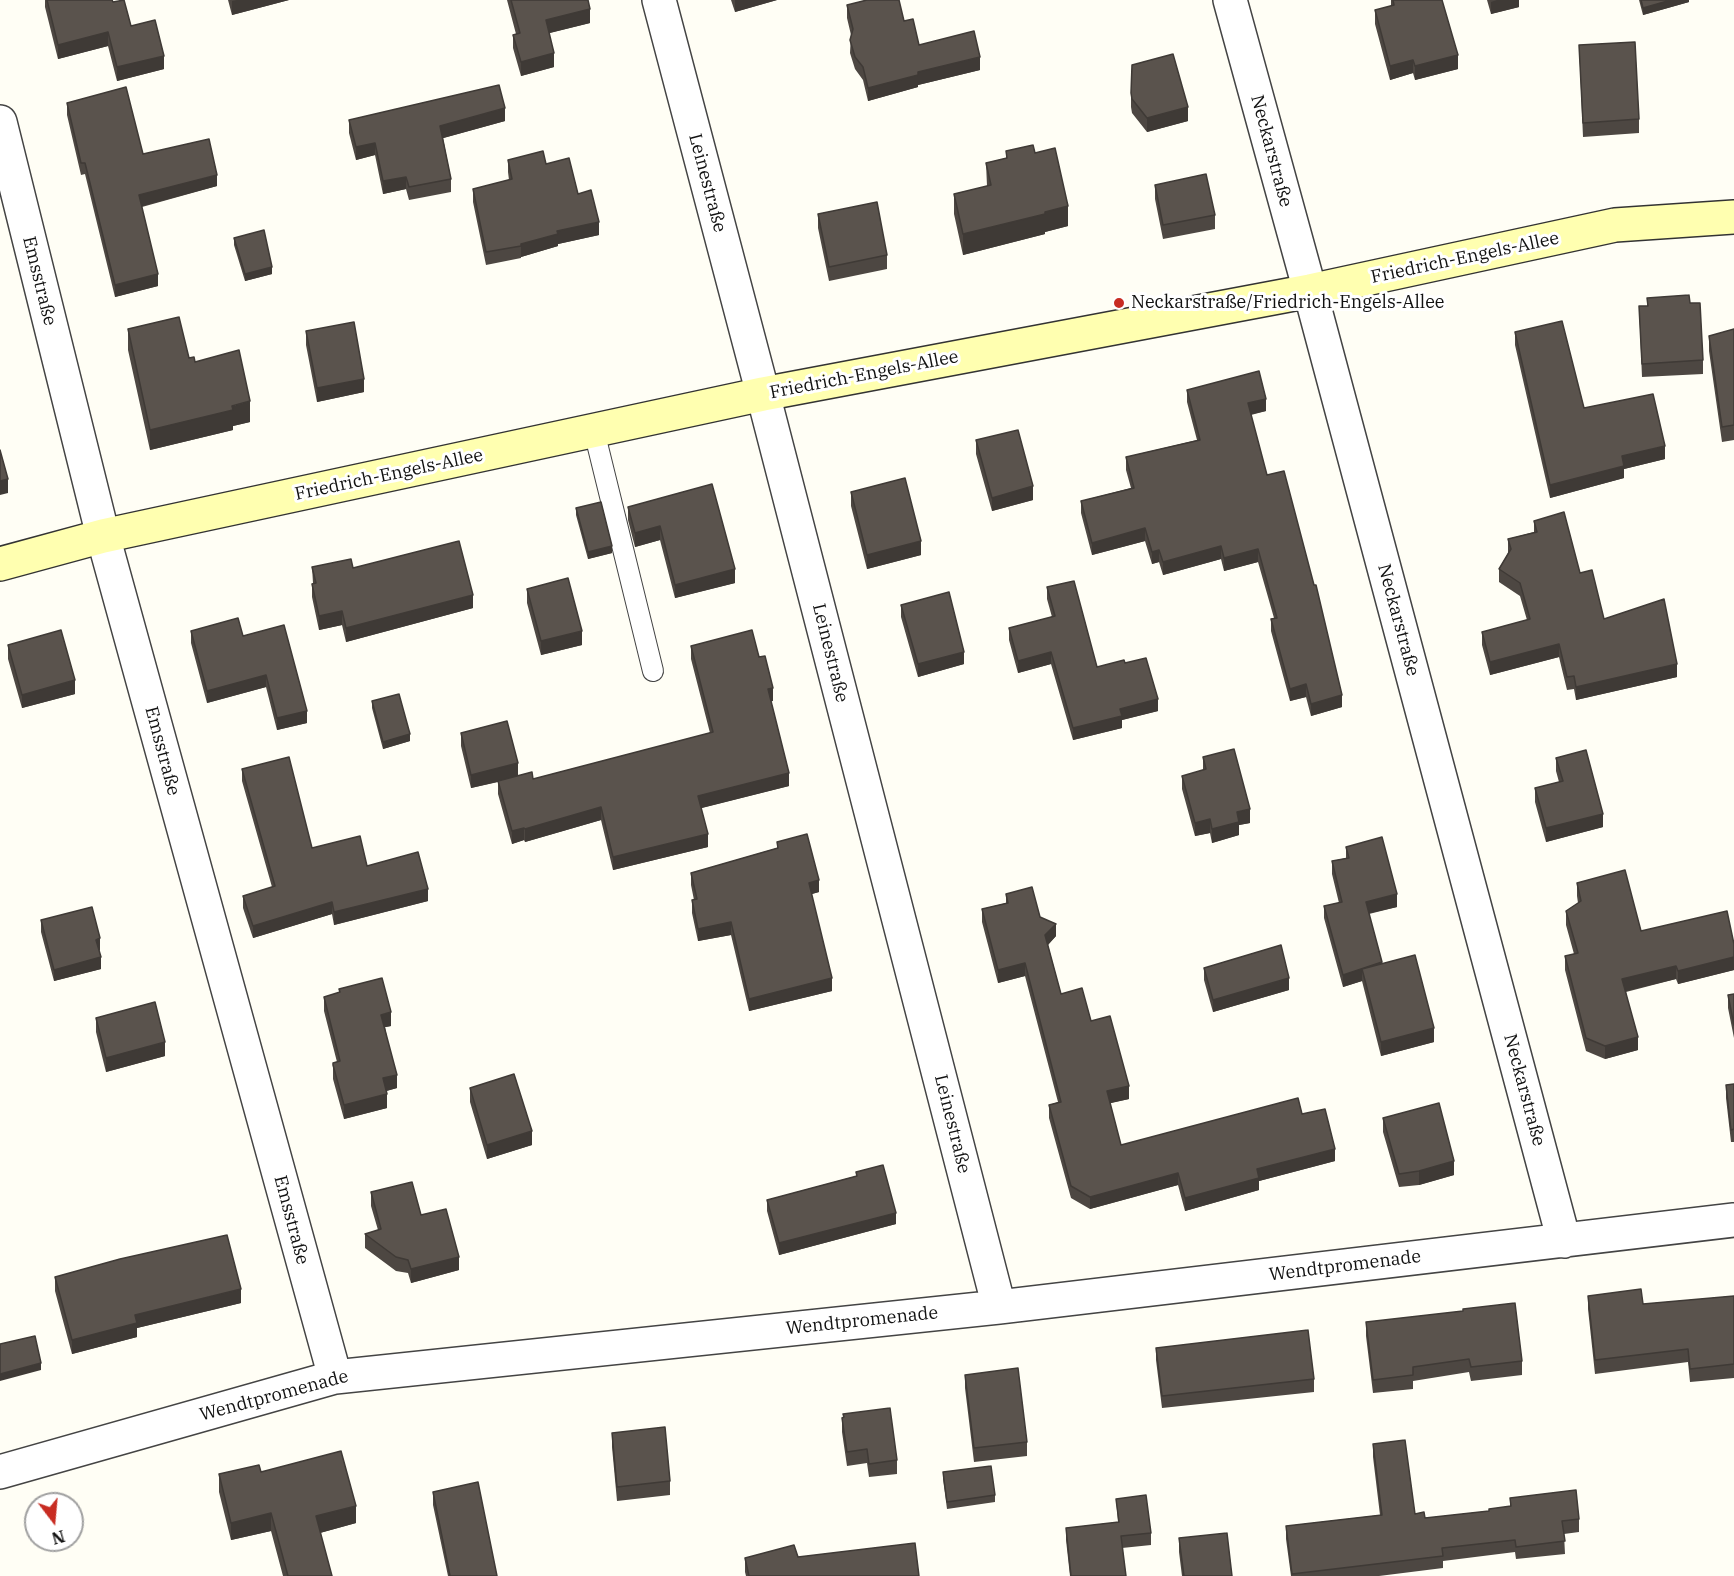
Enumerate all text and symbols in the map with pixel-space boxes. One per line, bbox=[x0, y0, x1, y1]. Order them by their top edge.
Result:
street label: Neckarstraße bbox=[1246, 93, 1296, 209]
street label: Leinestraße bbox=[683, 131, 731, 235]
street label: Friedrich-Engels-Allee bbox=[1369, 228, 1561, 288]
street label: Emsstraße bbox=[17, 234, 61, 328]
place label: Neckarstraße/Friedrich-Engels-Allee bbox=[1131, 292, 1444, 314]
marker: Neckarstraße/Friedrich-Engels-Allee bbox=[1112, 296, 1126, 310]
street label: Friedrich-Engels-Allee bbox=[768, 346, 960, 404]
street label: Friedrich-Engels-Allee bbox=[293, 445, 485, 505]
street label: Neckarstraße bbox=[1373, 562, 1423, 678]
street label: Leinestraße bbox=[807, 601, 853, 705]
street label: Emsstraße bbox=[140, 704, 184, 798]
street label: Neckarstraße bbox=[1499, 1032, 1549, 1148]
street label: Leinestraße bbox=[929, 1072, 975, 1176]
street label: Emsstraße bbox=[269, 1173, 313, 1267]
street label: Wendtpromenade bbox=[1268, 1246, 1422, 1286]
street label: Wendtpromenade bbox=[785, 1302, 939, 1340]
street label: Wendtpromenade bbox=[197, 1366, 351, 1426]
north arrow bbox=[24, 1492, 84, 1552]
text: N bbox=[50, 1526, 67, 1549]

